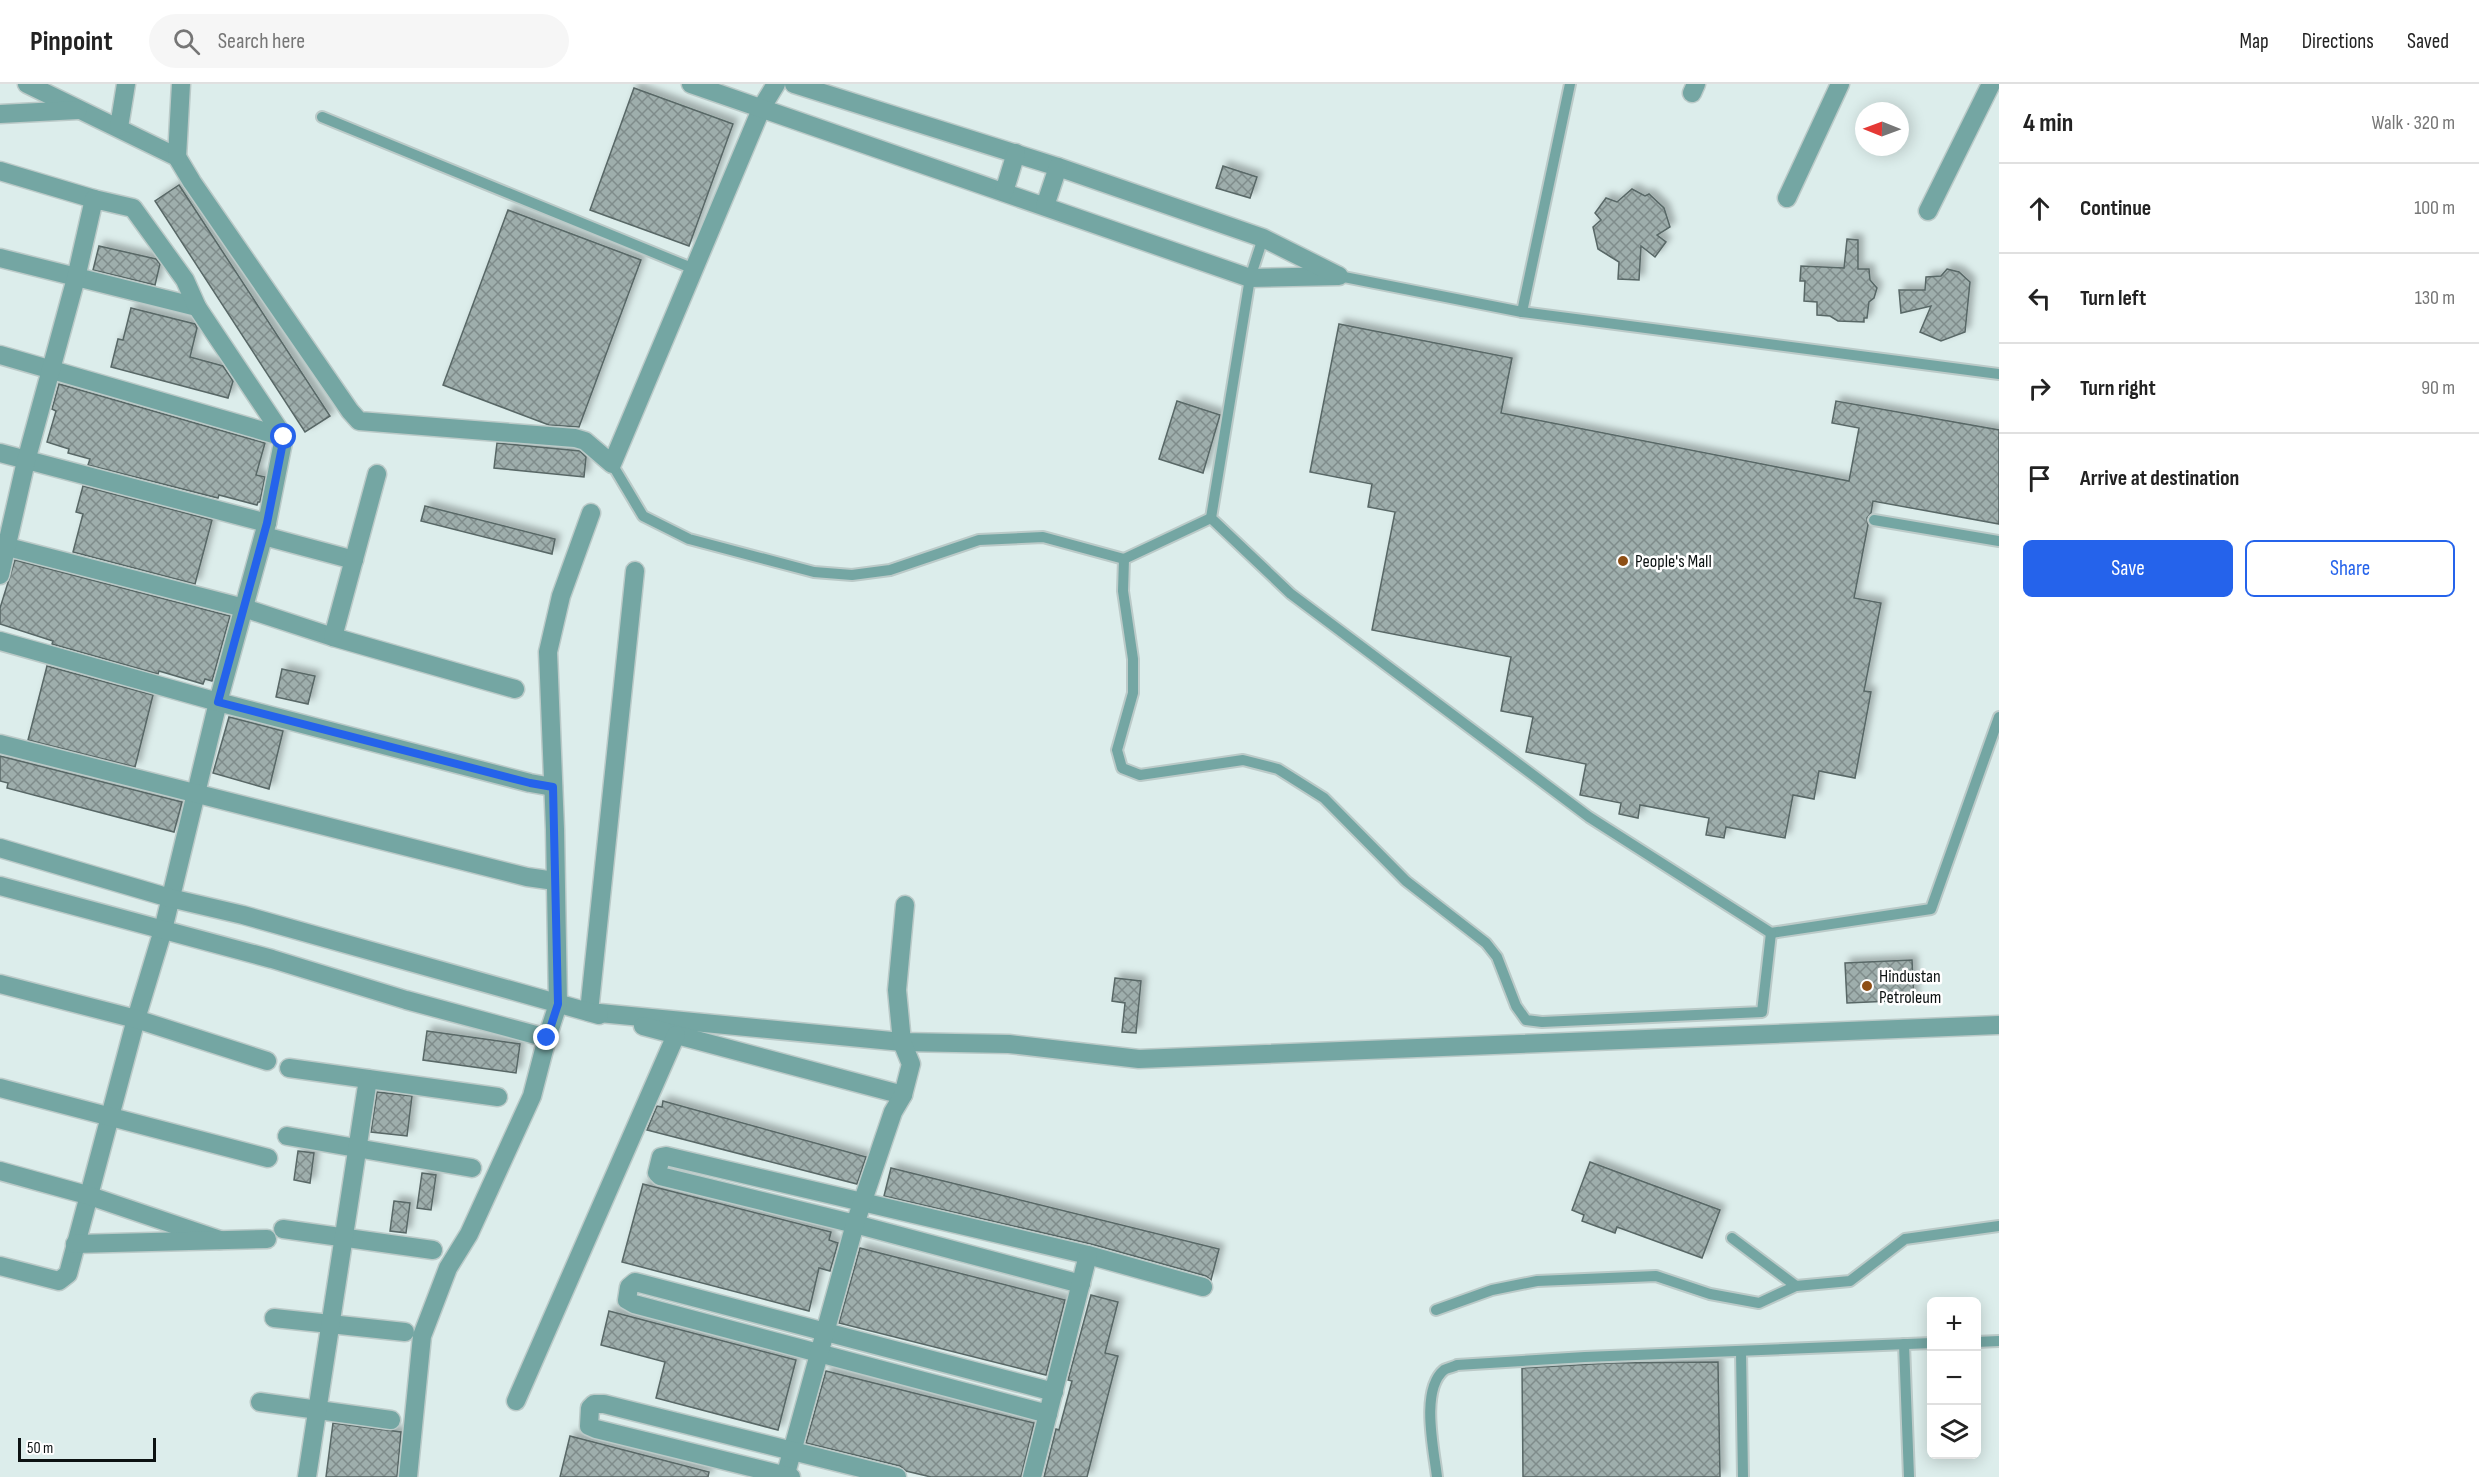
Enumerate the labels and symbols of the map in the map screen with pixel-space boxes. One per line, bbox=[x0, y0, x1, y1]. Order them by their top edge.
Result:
north arrow bbox=[1855, 102, 1909, 156]
route start bbox=[270, 423, 296, 449]
place label: People's Mall bbox=[1635, 551, 1712, 572]
marker: People's Mall bbox=[1616, 554, 1630, 568]
place label: Hindustan Petroleum bbox=[1879, 966, 1941, 1008]
marker: Hindustan Petroleum bbox=[1860, 979, 1874, 993]
route end bbox=[533, 1024, 559, 1050]
scale bar bbox=[18, 1435, 156, 1462]

